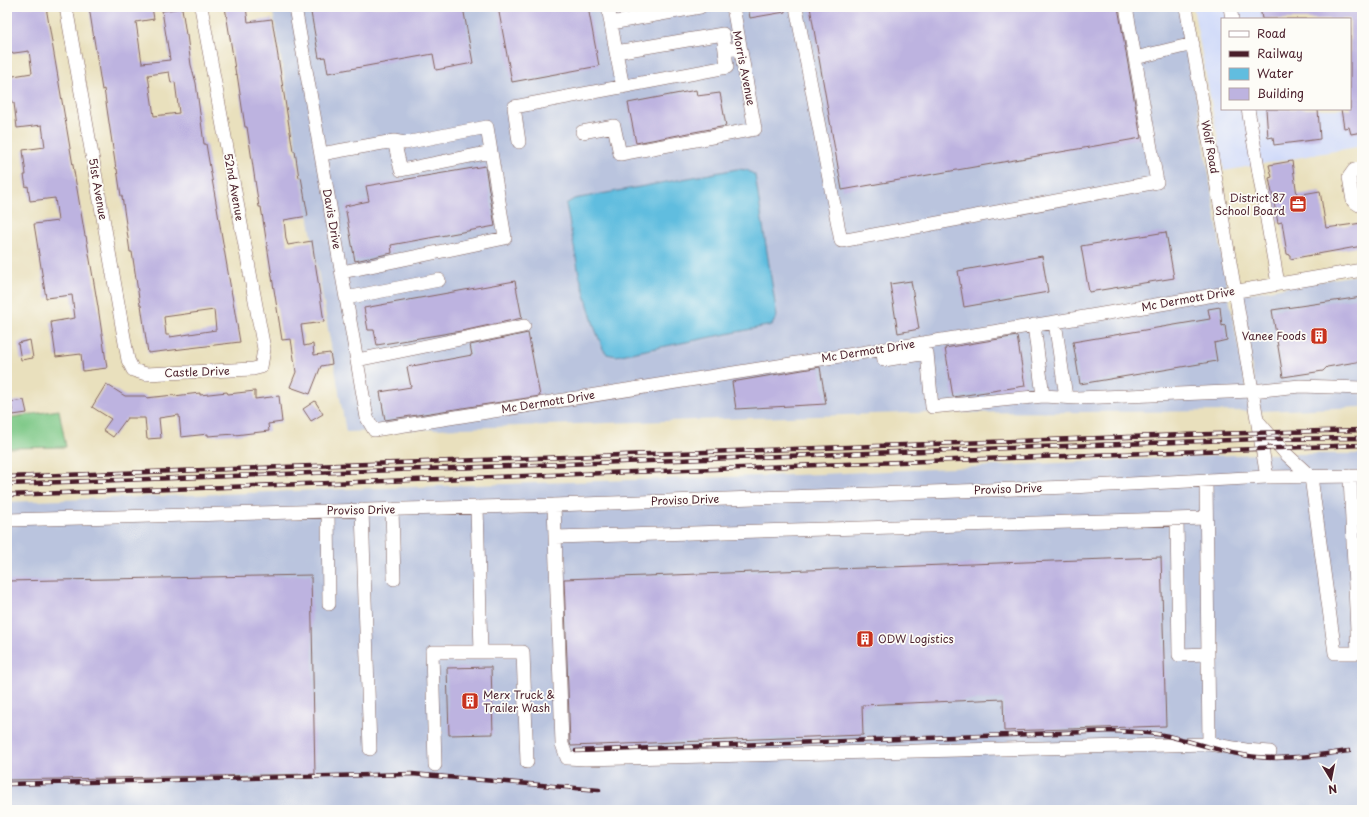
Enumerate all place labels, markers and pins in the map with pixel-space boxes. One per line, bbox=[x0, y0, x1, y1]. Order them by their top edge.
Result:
place label: District 87 School Board bbox=[1215, 189, 1286, 219]
office icon: District 87 School Board bbox=[1288, 194, 1308, 214]
building icon: Vanee Foods bbox=[1309, 326, 1329, 346]
place label: Vanee Foods bbox=[1242, 327, 1306, 344]
building icon: ODW Logistics bbox=[855, 629, 875, 649]
place label: ODW Logistics bbox=[878, 630, 954, 647]
place label: Merx Truck & Trailer Wash bbox=[483, 686, 555, 716]
building icon: Merx Truck & Trailer Wash bbox=[460, 691, 480, 711]

